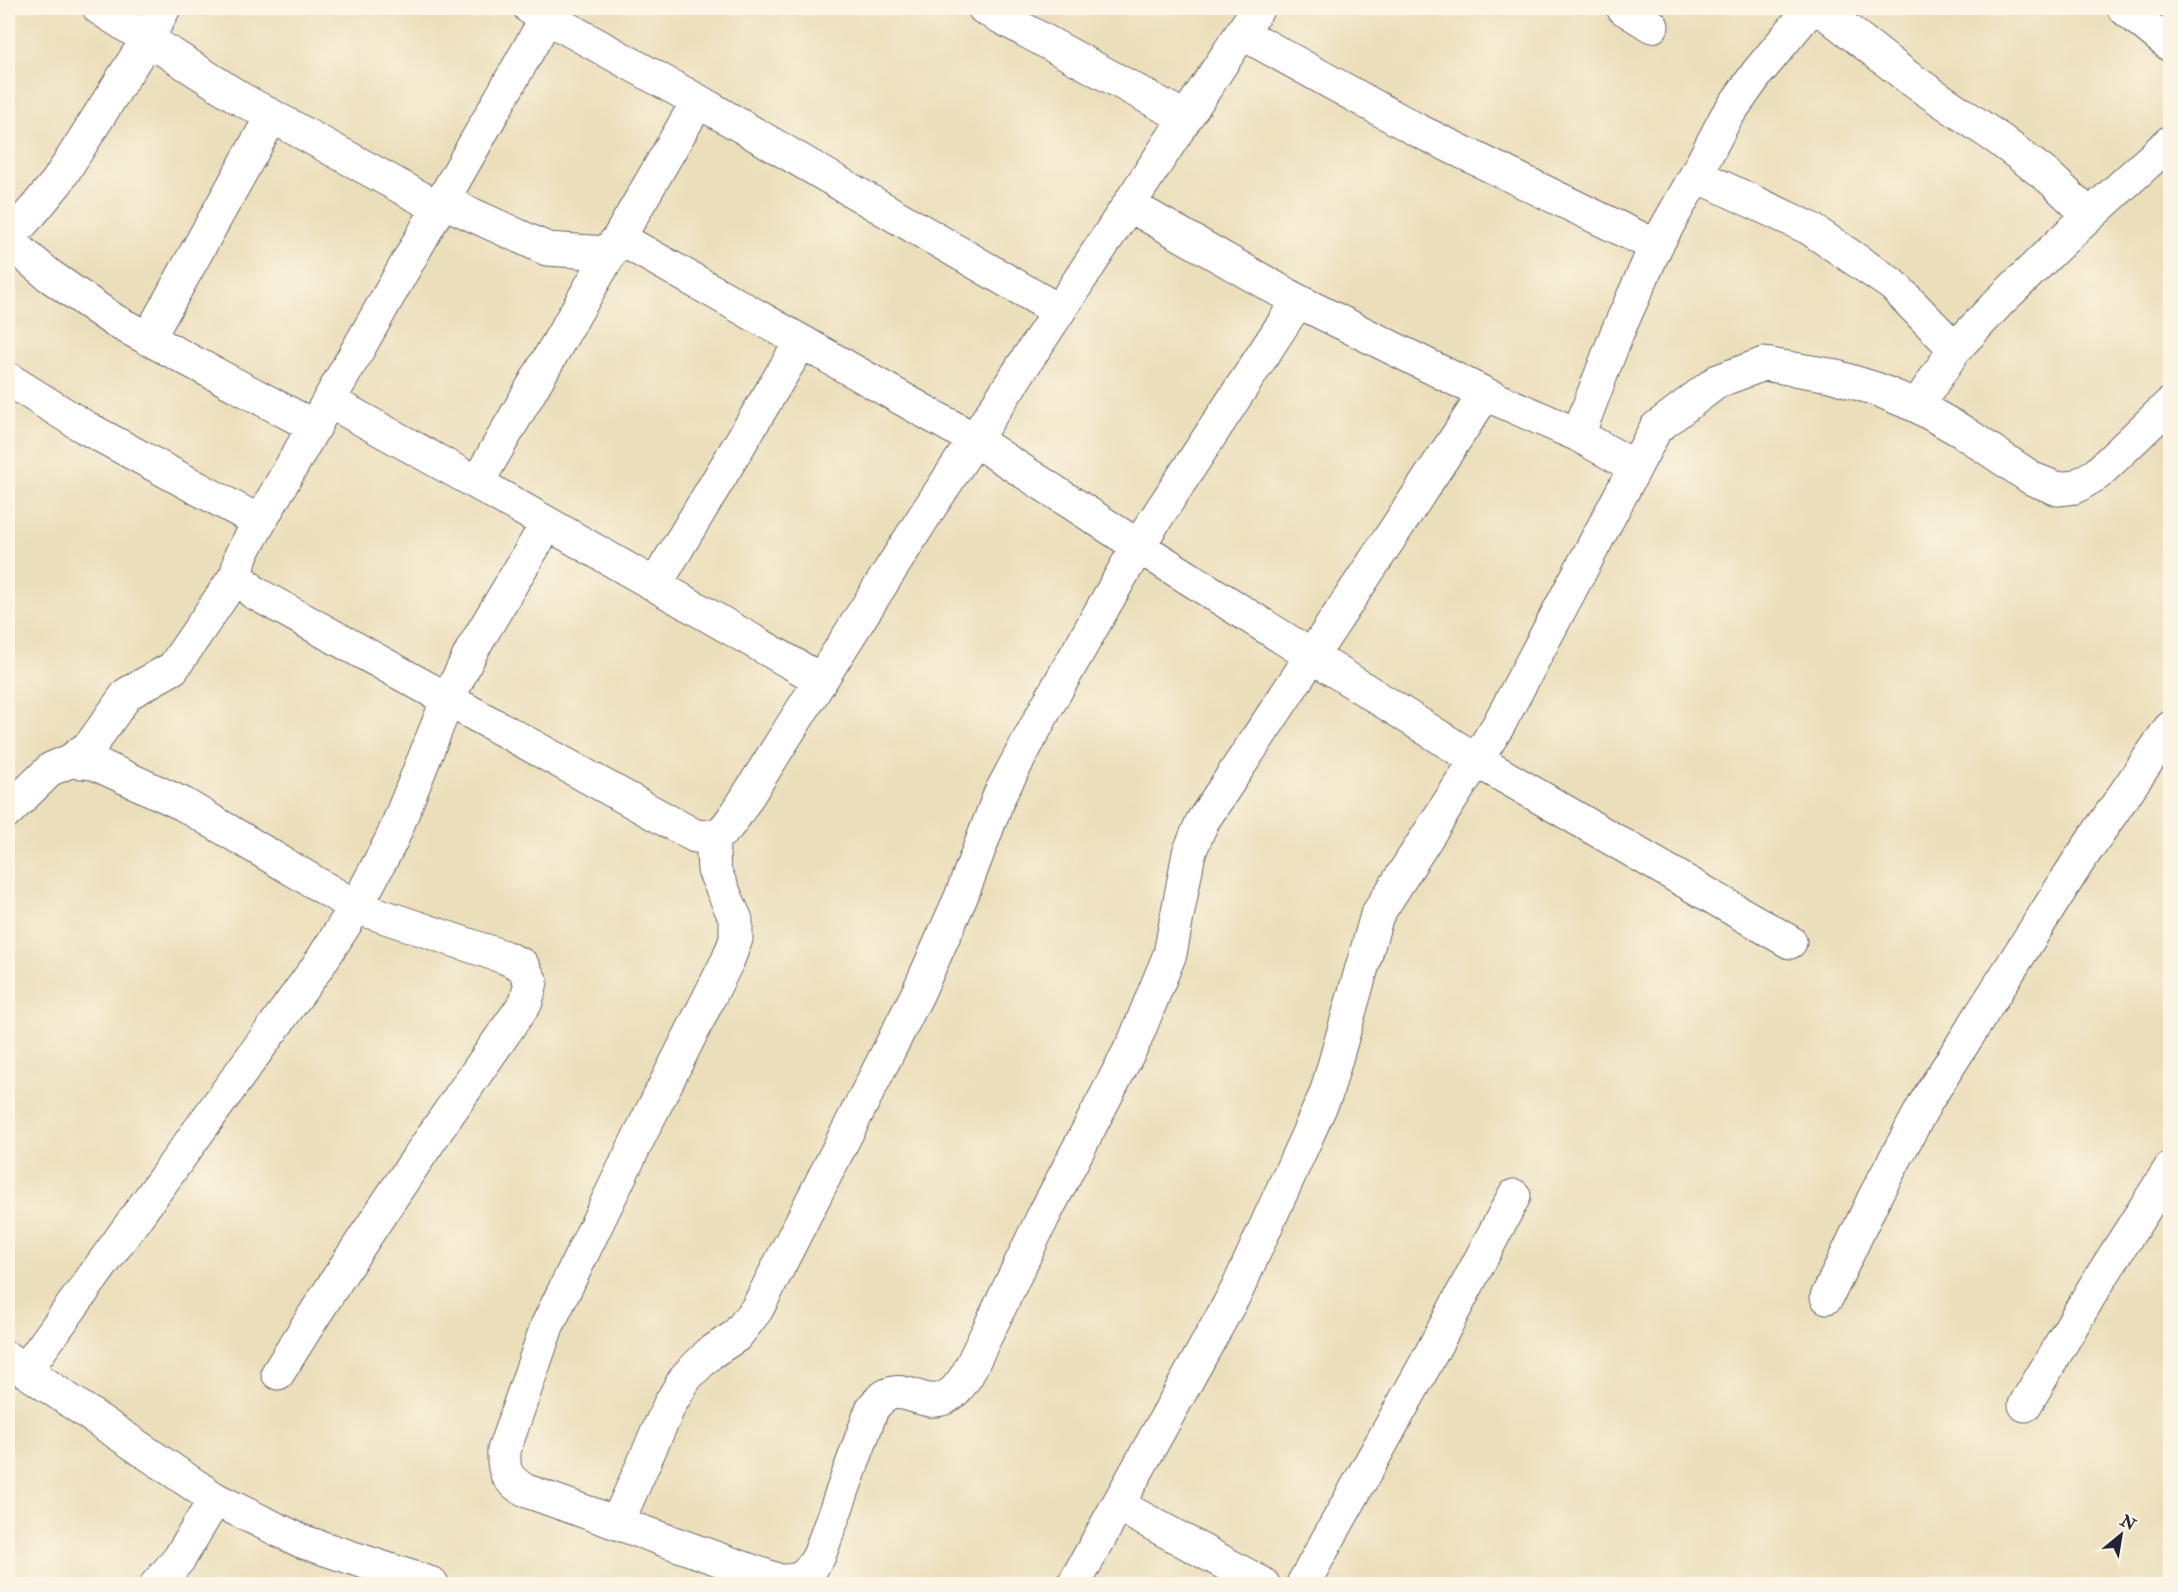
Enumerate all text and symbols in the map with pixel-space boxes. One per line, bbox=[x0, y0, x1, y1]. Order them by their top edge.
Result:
north arrow bbox=[2091, 1505, 2151, 1565]
text: N bbox=[2116, 1510, 2140, 1535]

